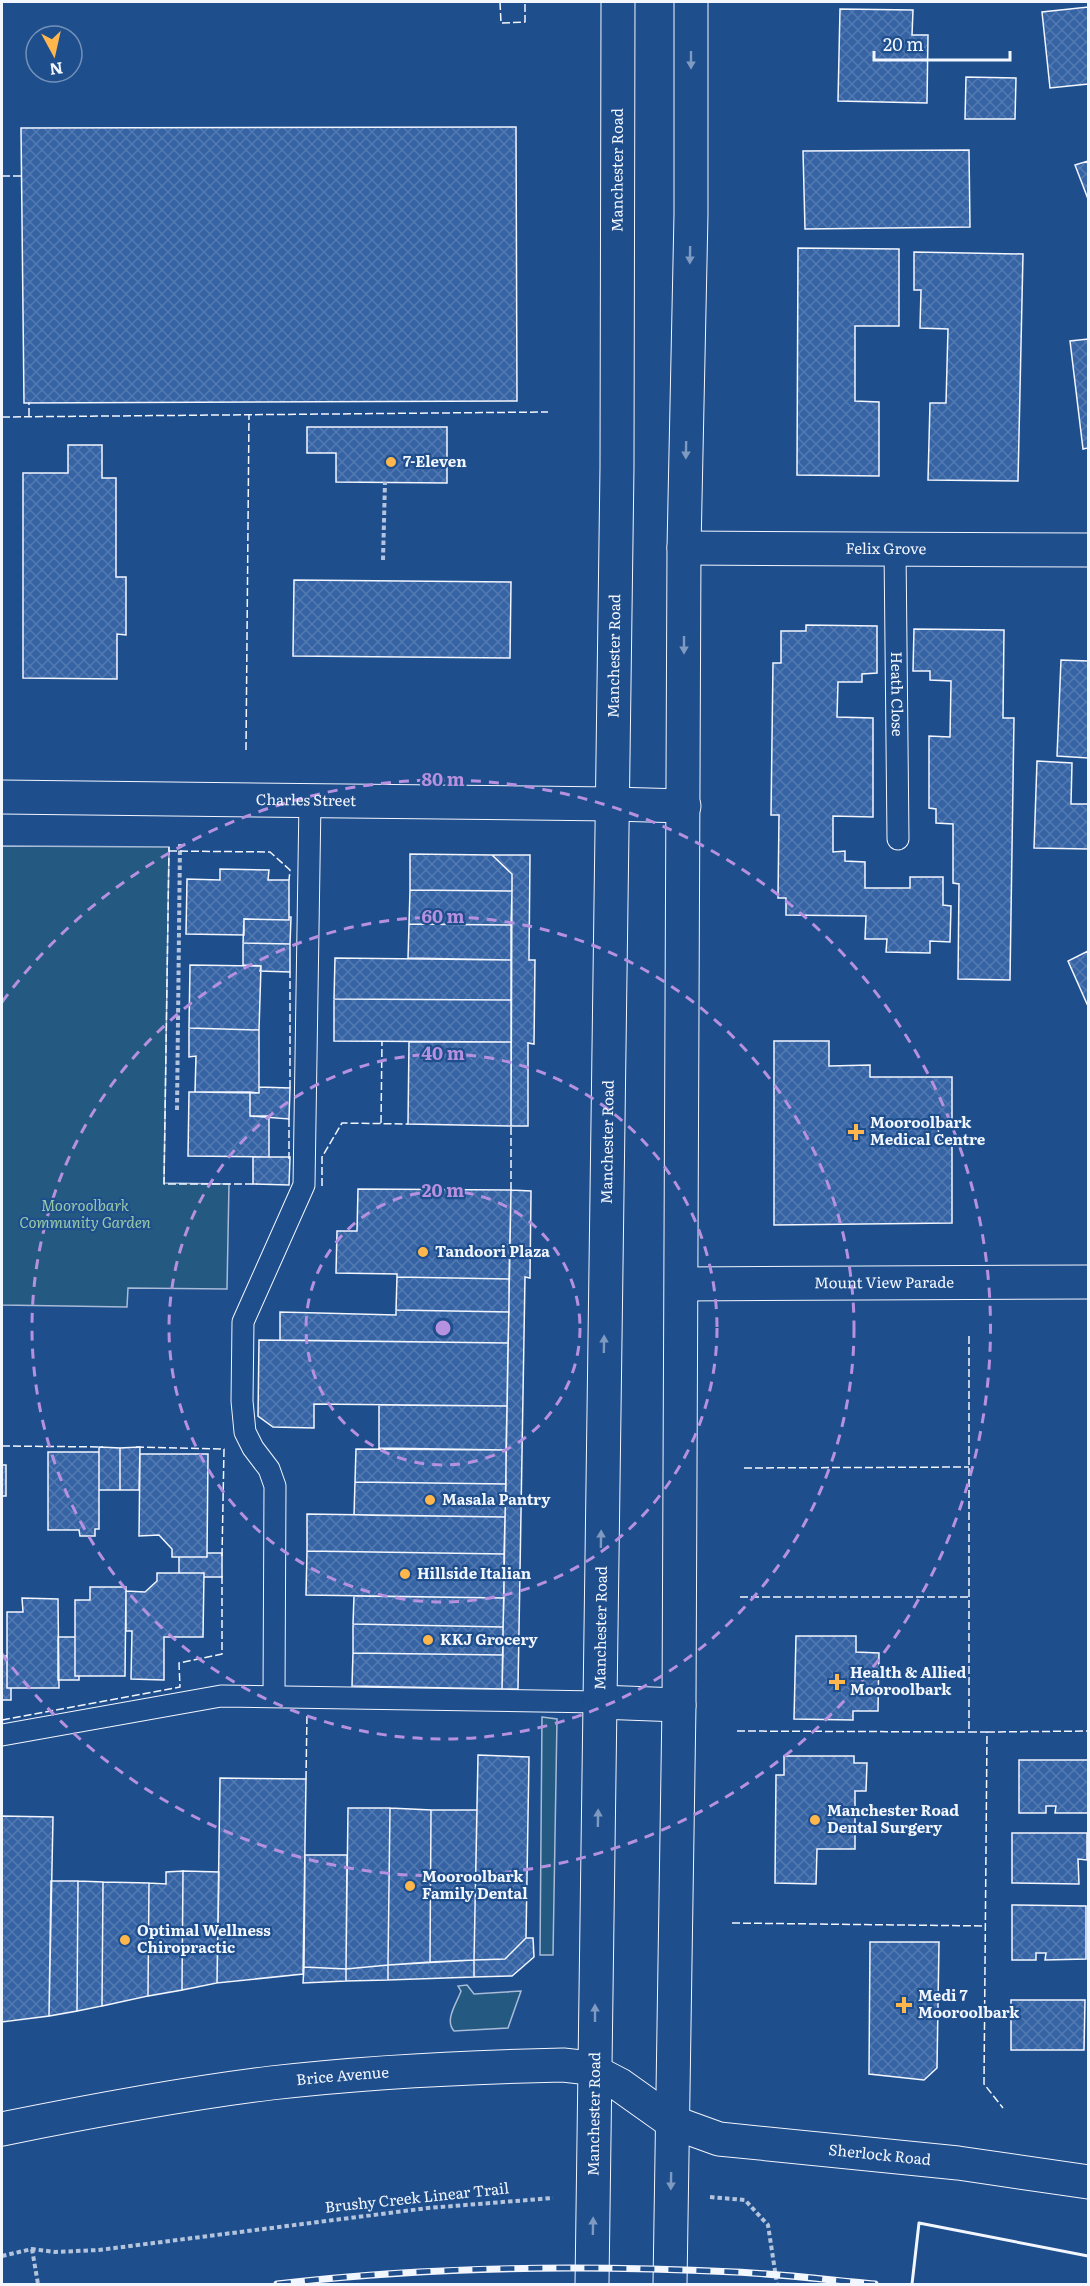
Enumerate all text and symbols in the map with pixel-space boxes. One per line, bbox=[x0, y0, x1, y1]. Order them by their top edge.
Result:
north arrow bbox=[24, 24, 84, 84]
scale bar bbox=[874, 24, 1010, 62]
text: 20 m bbox=[883, 30, 924, 57]
one-way arrow bbox=[686, 50, 696, 69]
text: N bbox=[48, 57, 65, 83]
street label: Manchester Road bbox=[605, 108, 628, 232]
one-way arrow bbox=[685, 245, 695, 264]
one-way arrow bbox=[681, 440, 691, 459]
place label: 7-Eleven bbox=[403, 449, 467, 472]
marker: 7-Eleven bbox=[384, 455, 398, 469]
street label: Felix Grove bbox=[846, 536, 927, 559]
street label: Manchester Road bbox=[601, 594, 625, 718]
one-way arrow bbox=[679, 635, 689, 654]
street label: Heath Close bbox=[886, 651, 910, 737]
text: 80 m bbox=[421, 765, 465, 792]
street label: Charles Street bbox=[256, 787, 356, 811]
text: 60 m bbox=[421, 902, 465, 929]
text: 40 m bbox=[421, 1039, 465, 1066]
street label: Manchester Road bbox=[594, 1080, 619, 1204]
place label: Mooroolbark Medical Centre bbox=[870, 1110, 986, 1150]
marker: Mooroolbark Medical Centre bbox=[847, 1123, 865, 1141]
text: 20 m bbox=[422, 1176, 464, 1203]
park label: Mooroolbark Community Garden bbox=[19, 1193, 151, 1233]
place label: Tandoori Plaza bbox=[435, 1239, 550, 1262]
marker: Tandoori Plaza bbox=[416, 1245, 430, 1259]
street label: Mount View Parade bbox=[814, 1270, 954, 1293]
centre of rings bbox=[433, 1318, 453, 1338]
one-way arrow bbox=[599, 1335, 609, 1354]
place label: Masala Pantry bbox=[442, 1487, 551, 1510]
marker: Masala Pantry bbox=[423, 1493, 437, 1507]
one-way arrow bbox=[596, 1530, 606, 1549]
place label: Hillside Italian bbox=[417, 1561, 532, 1584]
street label: Manchester Road bbox=[587, 1566, 612, 1690]
marker: Hillside Italian bbox=[398, 1567, 412, 1581]
place label: KKJ Grocery bbox=[440, 1627, 539, 1650]
marker: KKJ Grocery bbox=[421, 1633, 435, 1647]
place label: Health & Allied Mooroolbark bbox=[850, 1660, 966, 1700]
marker: Health & Allied Mooroolbark bbox=[828, 1673, 846, 1691]
place label: Manchester Road Dental Surgery bbox=[827, 1798, 959, 1838]
one-way arrow bbox=[593, 1809, 602, 1828]
marker: Manchester Road Dental Surgery bbox=[808, 1813, 822, 1827]
place label: Mooroolbark Family Dental bbox=[422, 1864, 528, 1904]
marker: Mooroolbark Family Dental bbox=[403, 1879, 417, 1893]
place label: Optimal Wellness Chiropractic bbox=[137, 1918, 271, 1958]
marker: Optimal Wellness Chiropractic bbox=[118, 1933, 132, 1947]
place label: Medi 7 Mooroolbark bbox=[918, 1983, 1020, 2023]
marker: Medi 7 Mooroolbark bbox=[895, 1996, 913, 2014]
one-way arrow bbox=[590, 2004, 600, 2023]
street label: Manchester Road bbox=[580, 2052, 605, 2176]
street label: Brice Avenue bbox=[295, 2059, 390, 2090]
street label: Sherlock Road bbox=[827, 2137, 932, 2170]
one-way arrow bbox=[666, 2171, 676, 2190]
street label: Brushy Creek Linear Trail bbox=[324, 2175, 510, 2218]
one-way arrow bbox=[588, 2217, 598, 2236]

